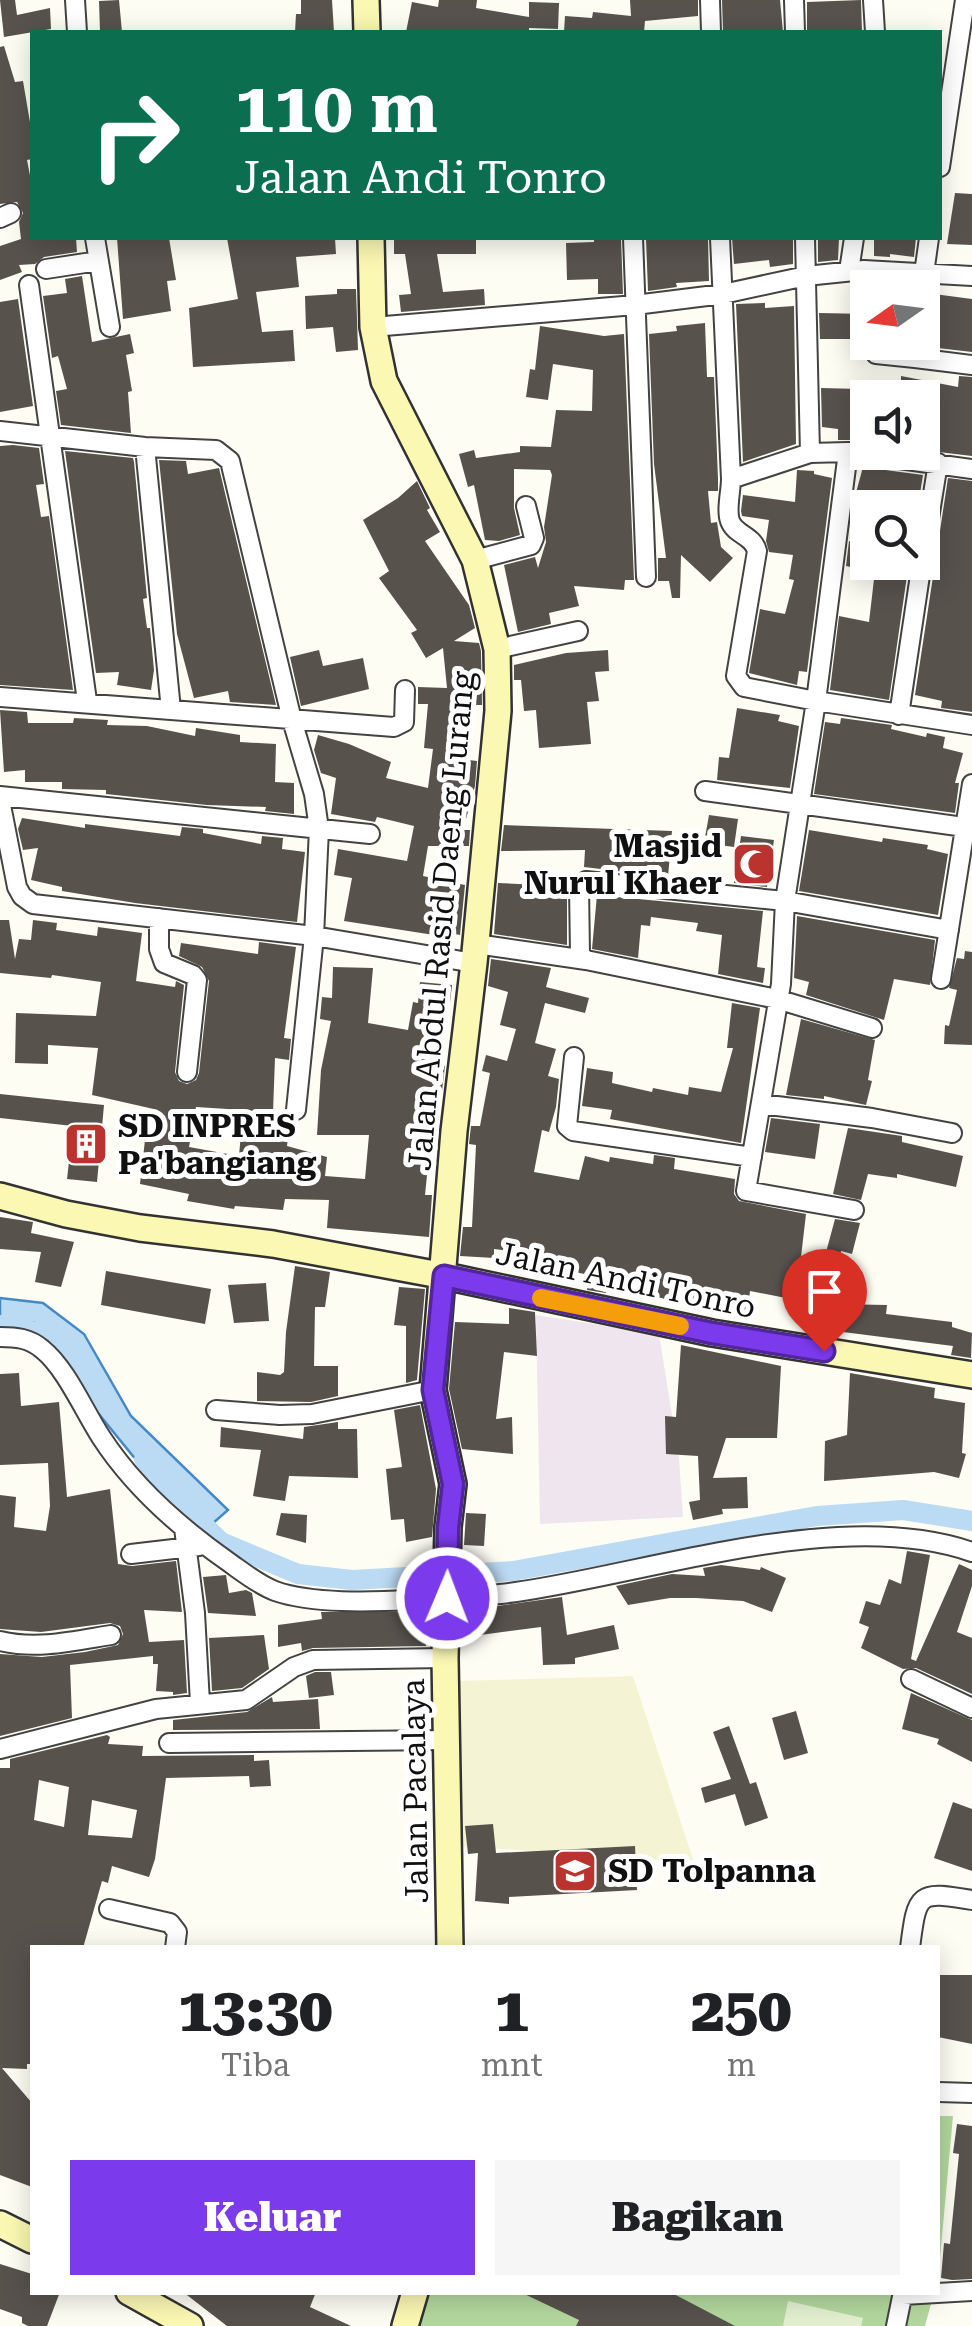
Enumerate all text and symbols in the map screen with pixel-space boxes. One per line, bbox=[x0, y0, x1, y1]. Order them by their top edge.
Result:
text: 110 m bbox=[235, 67, 438, 149]
icon: right bbox=[70, 70, 200, 200]
text: Jalan Andi Tonro bbox=[235, 151, 607, 204]
north arrow bbox=[850, 270, 940, 360]
map controls bbox=[850, 270, 940, 580]
button: sound bbox=[850, 380, 940, 470]
button: search bbox=[850, 490, 940, 580]
street label: Jalan Abdul Rasid Daeng Lurang bbox=[400, 669, 482, 1172]
place label: Masjid Nurul Khaer bbox=[524, 827, 722, 902]
mosque icon: Masjid Nurul Khaer bbox=[731, 841, 777, 887]
place label: SD INPRES Pa'bangiang bbox=[118, 1107, 317, 1182]
building icon: SD INPRES Pa'bangiang bbox=[63, 1121, 109, 1167]
street label: Jalan Andi Tonro bbox=[493, 1234, 759, 1326]
pin bbox=[782, 1249, 867, 1352]
icon: arrive bbox=[797, 1264, 852, 1319]
position arrow bbox=[395, 1546, 499, 1650]
street label: Jalan Pacalaya bbox=[394, 1678, 436, 1904]
school or university icon: SD Tolpanna bbox=[552, 1848, 598, 1894]
place label: SD Tolpanna bbox=[608, 1852, 816, 1890]
text: 13:30 bbox=[178, 1975, 333, 2046]
text: 1 bbox=[495, 1975, 529, 2046]
text: 250 bbox=[691, 1975, 792, 2046]
text: Tiba bbox=[221, 2046, 290, 2084]
text: mnt bbox=[481, 2046, 543, 2084]
text: m bbox=[727, 2046, 756, 2084]
button: Keluar bbox=[70, 2160, 475, 2275]
button: Bagikan bbox=[495, 2160, 900, 2275]

